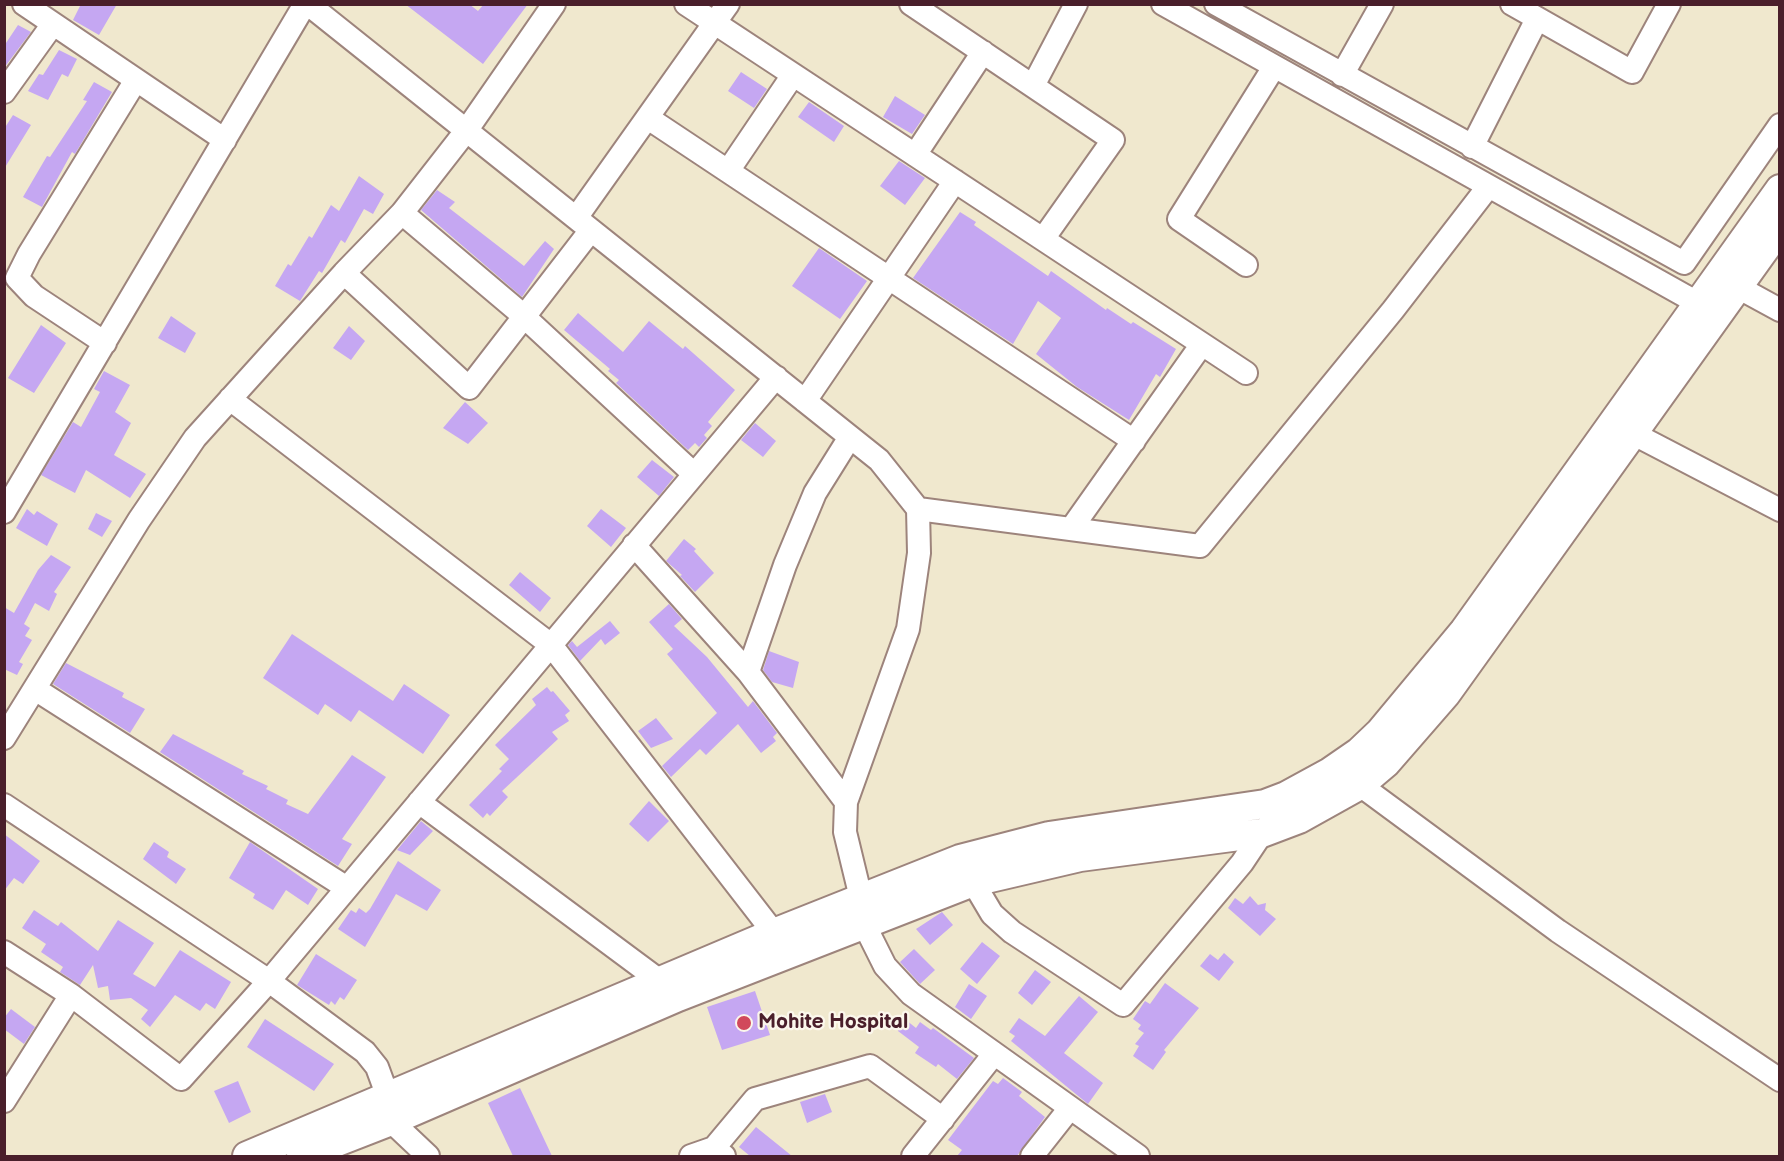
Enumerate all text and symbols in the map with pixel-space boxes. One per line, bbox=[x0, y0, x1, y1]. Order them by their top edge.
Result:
place label: Mohite Hospital bbox=[758, 1010, 908, 1036]
marker: Mohite Hospital bbox=[735, 1014, 753, 1032]

